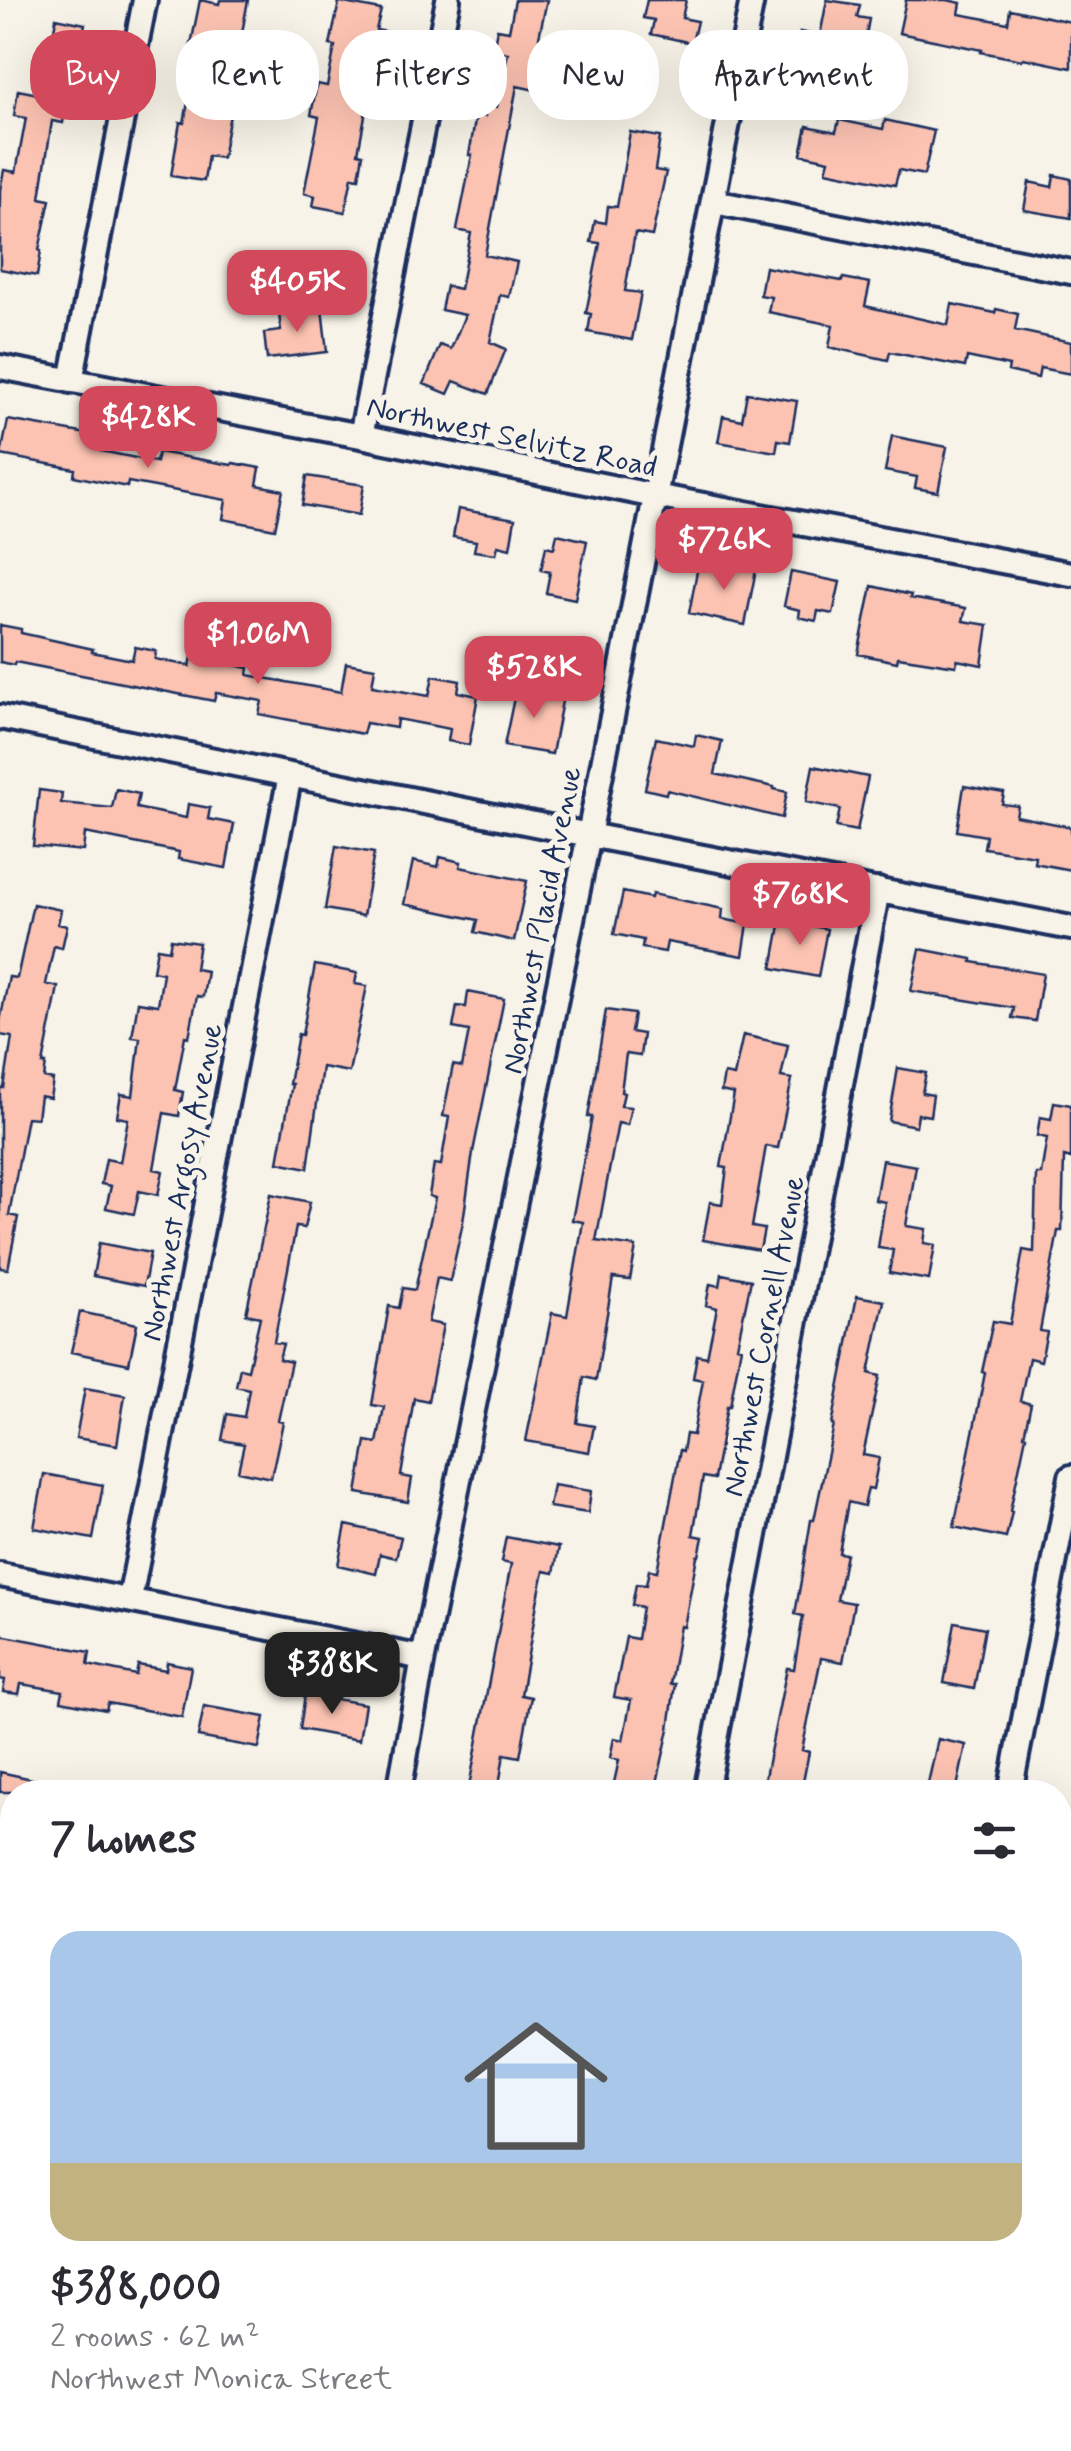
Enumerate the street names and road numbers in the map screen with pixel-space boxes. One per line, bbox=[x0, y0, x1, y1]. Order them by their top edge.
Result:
street label: Northwest Selvitz Road bbox=[363, 388, 661, 487]
street label: Northwest Placid Avenue bbox=[494, 763, 591, 1077]
street label: Northwest Argosy Avenue bbox=[133, 1020, 235, 1345]
street label: Northwest Cornell Avenue bbox=[714, 1173, 815, 1500]

